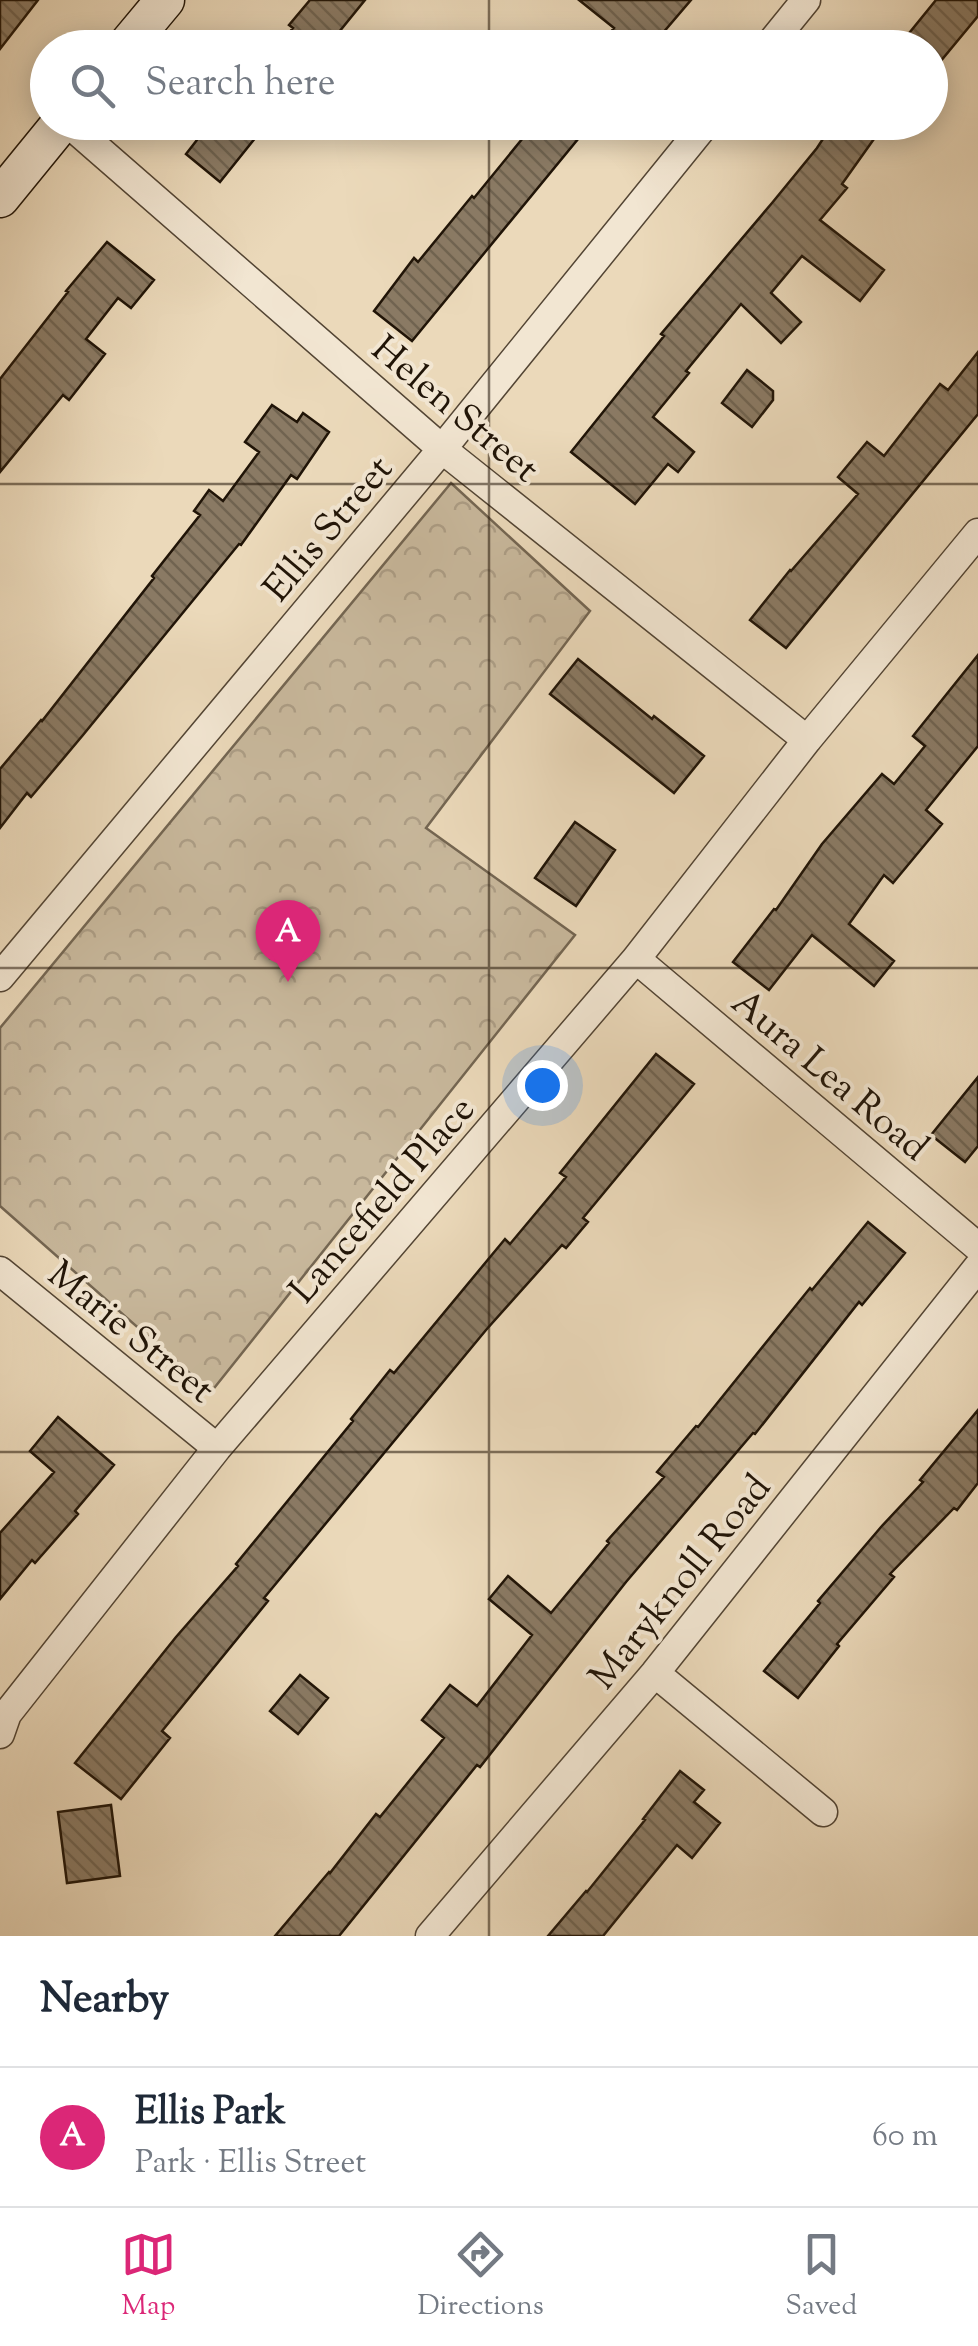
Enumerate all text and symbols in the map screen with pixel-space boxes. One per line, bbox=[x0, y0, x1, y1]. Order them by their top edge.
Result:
search box bbox=[30, 30, 948, 140]
icon: search bbox=[65, 58, 120, 113]
text: Search here bbox=[145, 58, 336, 112]
street label: Helen Street bbox=[358, 325, 549, 497]
street label: Ellis Street bbox=[253, 446, 407, 615]
pin: A bbox=[256, 900, 320, 982]
street label: Aura Lea Road bbox=[718, 978, 939, 1176]
your location bbox=[517, 1060, 568, 1111]
street label: Lancefield Place bbox=[279, 1086, 489, 1317]
street label: Marie Street bbox=[35, 1250, 224, 1418]
street label: Maryknoll Road bbox=[578, 1464, 786, 1703]
text: Nearby bbox=[40, 1971, 169, 2031]
text: Ellis Park bbox=[135, 2087, 286, 2141]
text: A bbox=[60, 2114, 85, 2160]
text: 60 m bbox=[872, 2114, 938, 2160]
text: Park · Ellis Street bbox=[135, 2141, 366, 2187]
tab: Map bbox=[121, 2227, 176, 2327]
tab: Directions bbox=[417, 2227, 544, 2327]
tab: Saved bbox=[785, 2227, 857, 2327]

